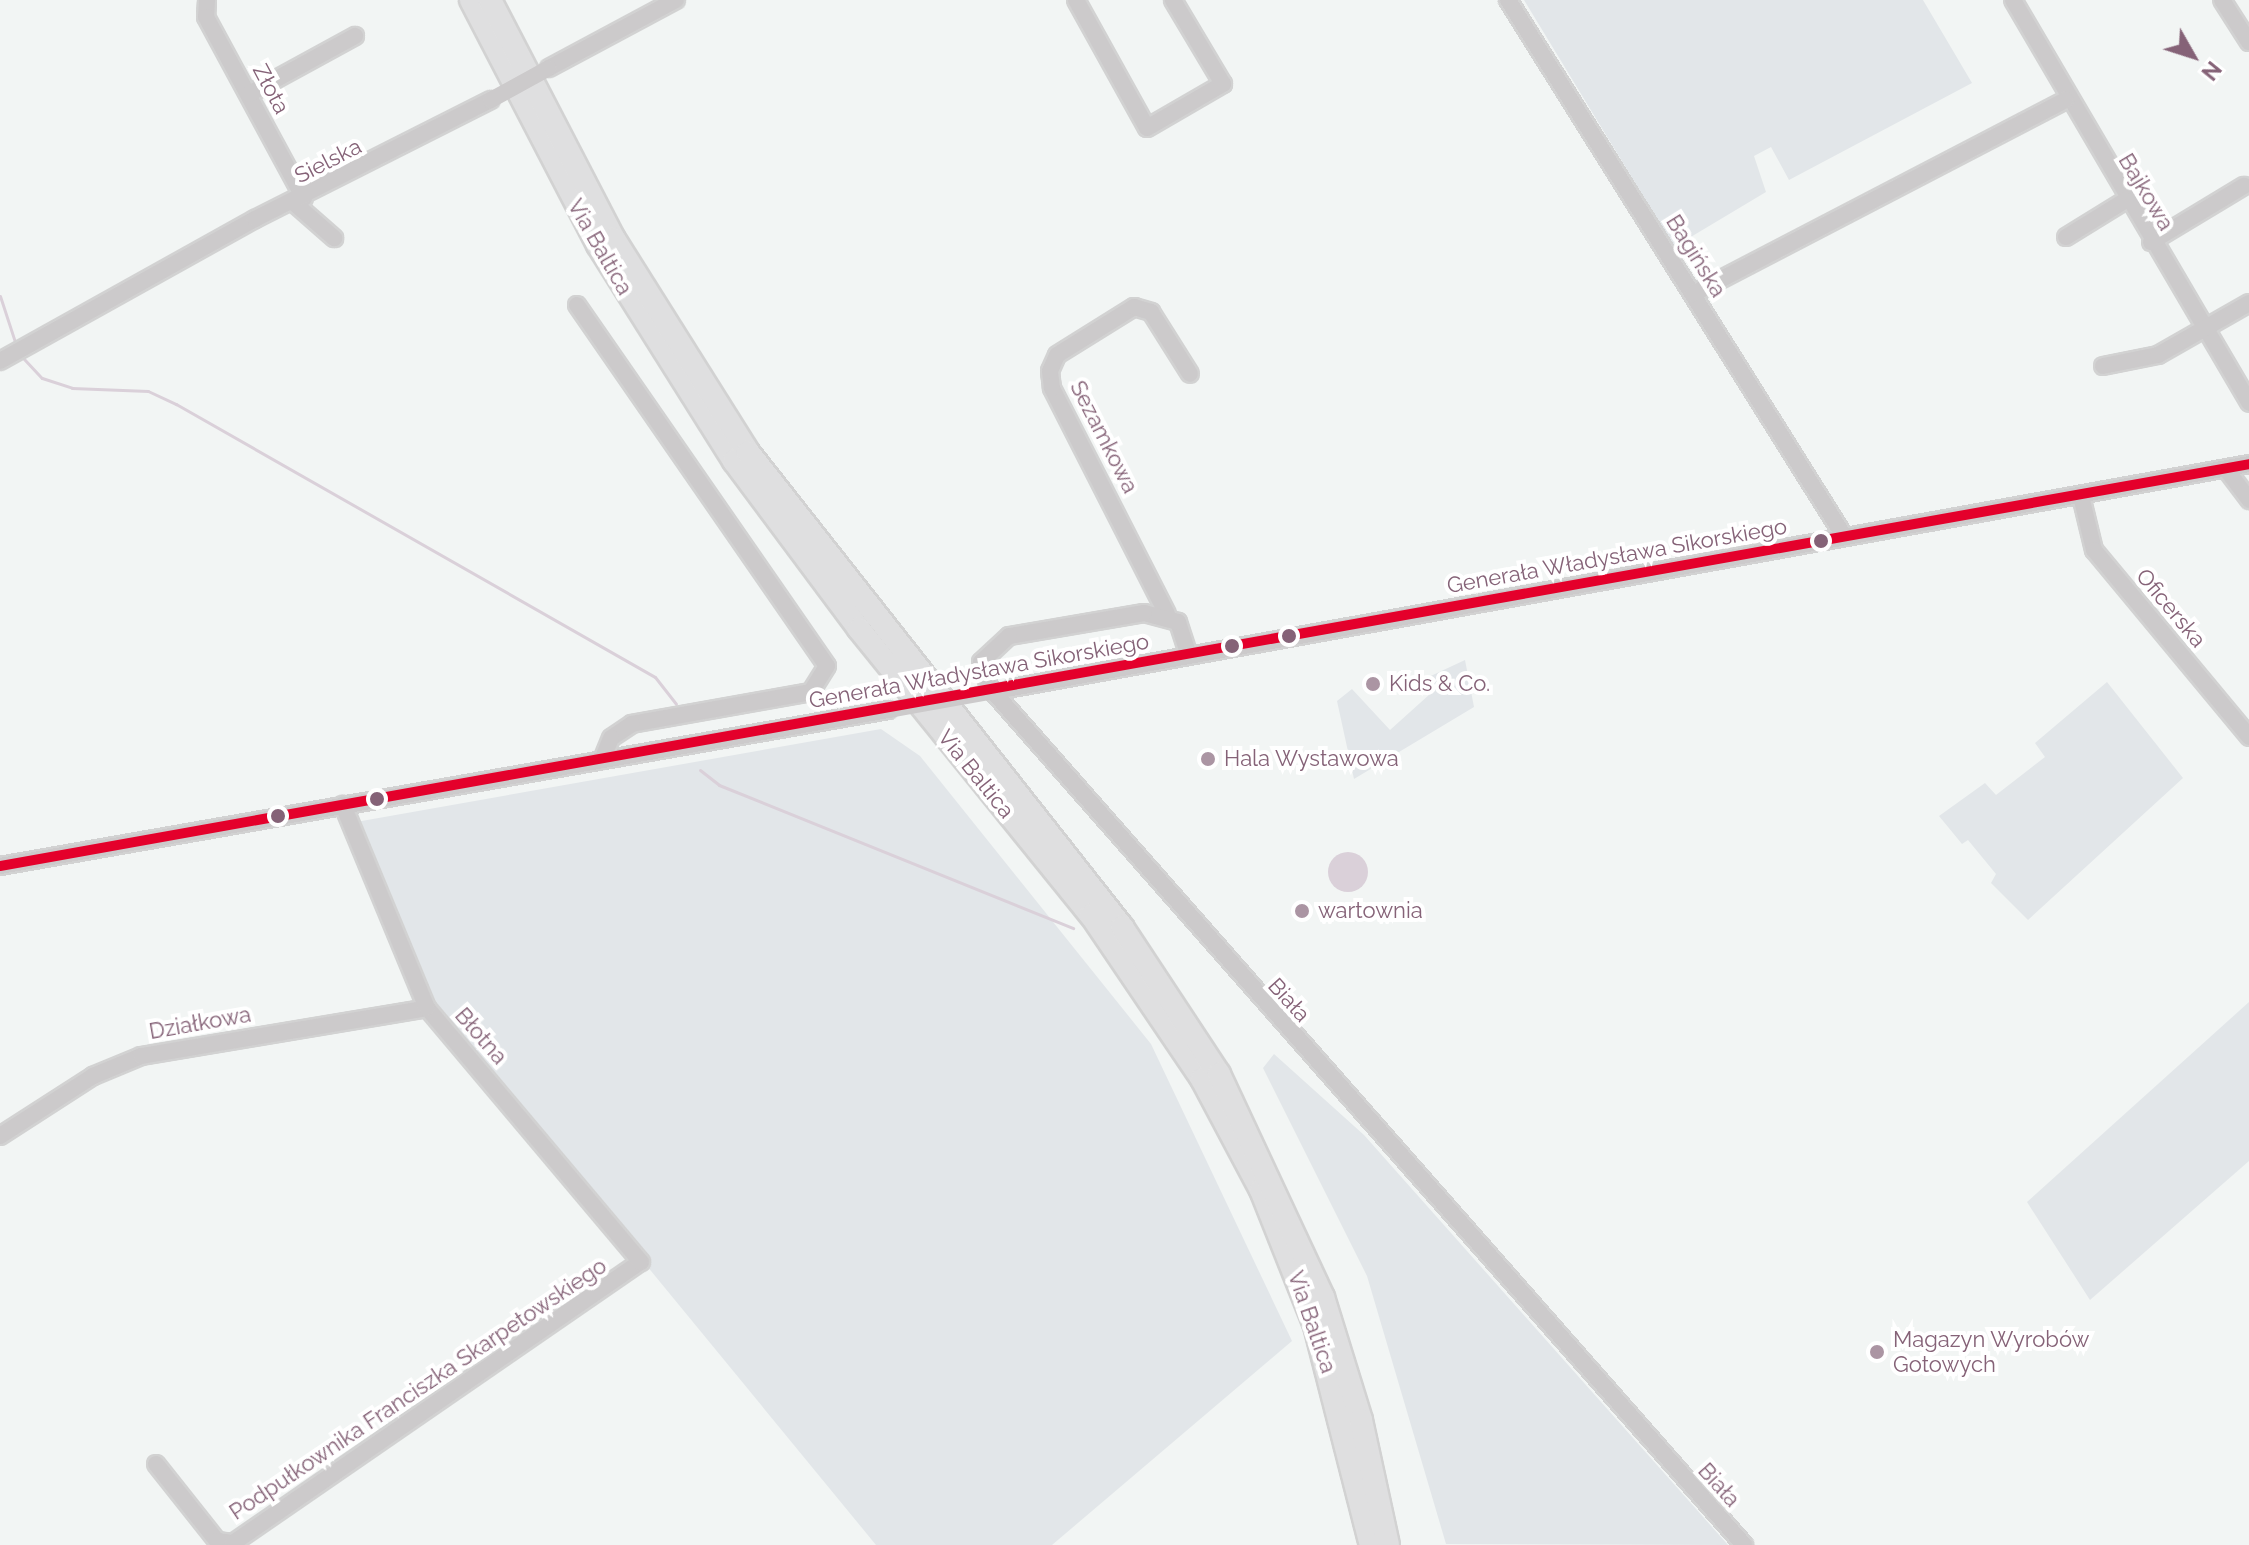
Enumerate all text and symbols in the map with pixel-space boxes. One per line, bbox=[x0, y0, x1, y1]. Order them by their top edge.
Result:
north arrow bbox=[2153, 16, 2233, 96]
text: N bbox=[2196, 56, 2227, 86]
street label: Złota bbox=[247, 60, 295, 118]
street label: Sielska bbox=[290, 133, 366, 189]
street label: Bajkowa bbox=[2113, 149, 2179, 235]
street label: Via Baltica bbox=[562, 194, 638, 300]
street label: Bagińska bbox=[1660, 210, 1732, 302]
street label: Sezamkowa bbox=[1064, 376, 1144, 498]
street label: Generała Władysława Sikorskiego bbox=[1445, 513, 1789, 599]
unlabelled marker bbox=[1813, 533, 1829, 549]
street label: Oficerska bbox=[2131, 563, 2211, 653]
street label: Generała Władysława Sikorskiego bbox=[807, 628, 1151, 714]
unlabelled marker bbox=[1281, 628, 1297, 644]
unlabelled marker bbox=[1224, 638, 1240, 654]
place label: Kids & Co. bbox=[1389, 671, 1490, 697]
marker: Kids & Co. bbox=[1364, 675, 1382, 693]
street label: Via Baltica bbox=[932, 724, 1020, 824]
place label: Hala Wystawowa bbox=[1224, 746, 1399, 772]
marker: Hala Wystawowa bbox=[1199, 750, 1217, 768]
unlabelled marker bbox=[369, 791, 385, 807]
unlabelled marker bbox=[270, 808, 286, 824]
place label: wartownia bbox=[1318, 898, 1423, 924]
marker: wartownia bbox=[1293, 902, 1311, 920]
street label: Biała bbox=[1263, 973, 1315, 1027]
street label: Działkowa bbox=[147, 1001, 253, 1045]
street label: Błotna bbox=[449, 1002, 513, 1070]
street label: Podpułkownika Franciszka Skarpetowskiego bbox=[224, 1252, 612, 1526]
street label: Via Baltica bbox=[1282, 1267, 1342, 1377]
place label: Magazyn Wyrobów Gotowych bbox=[1893, 1326, 2090, 1378]
marker: Magazyn Wyrobów Gotowych bbox=[1868, 1343, 1886, 1361]
street label: Biała bbox=[1693, 1458, 1745, 1512]

